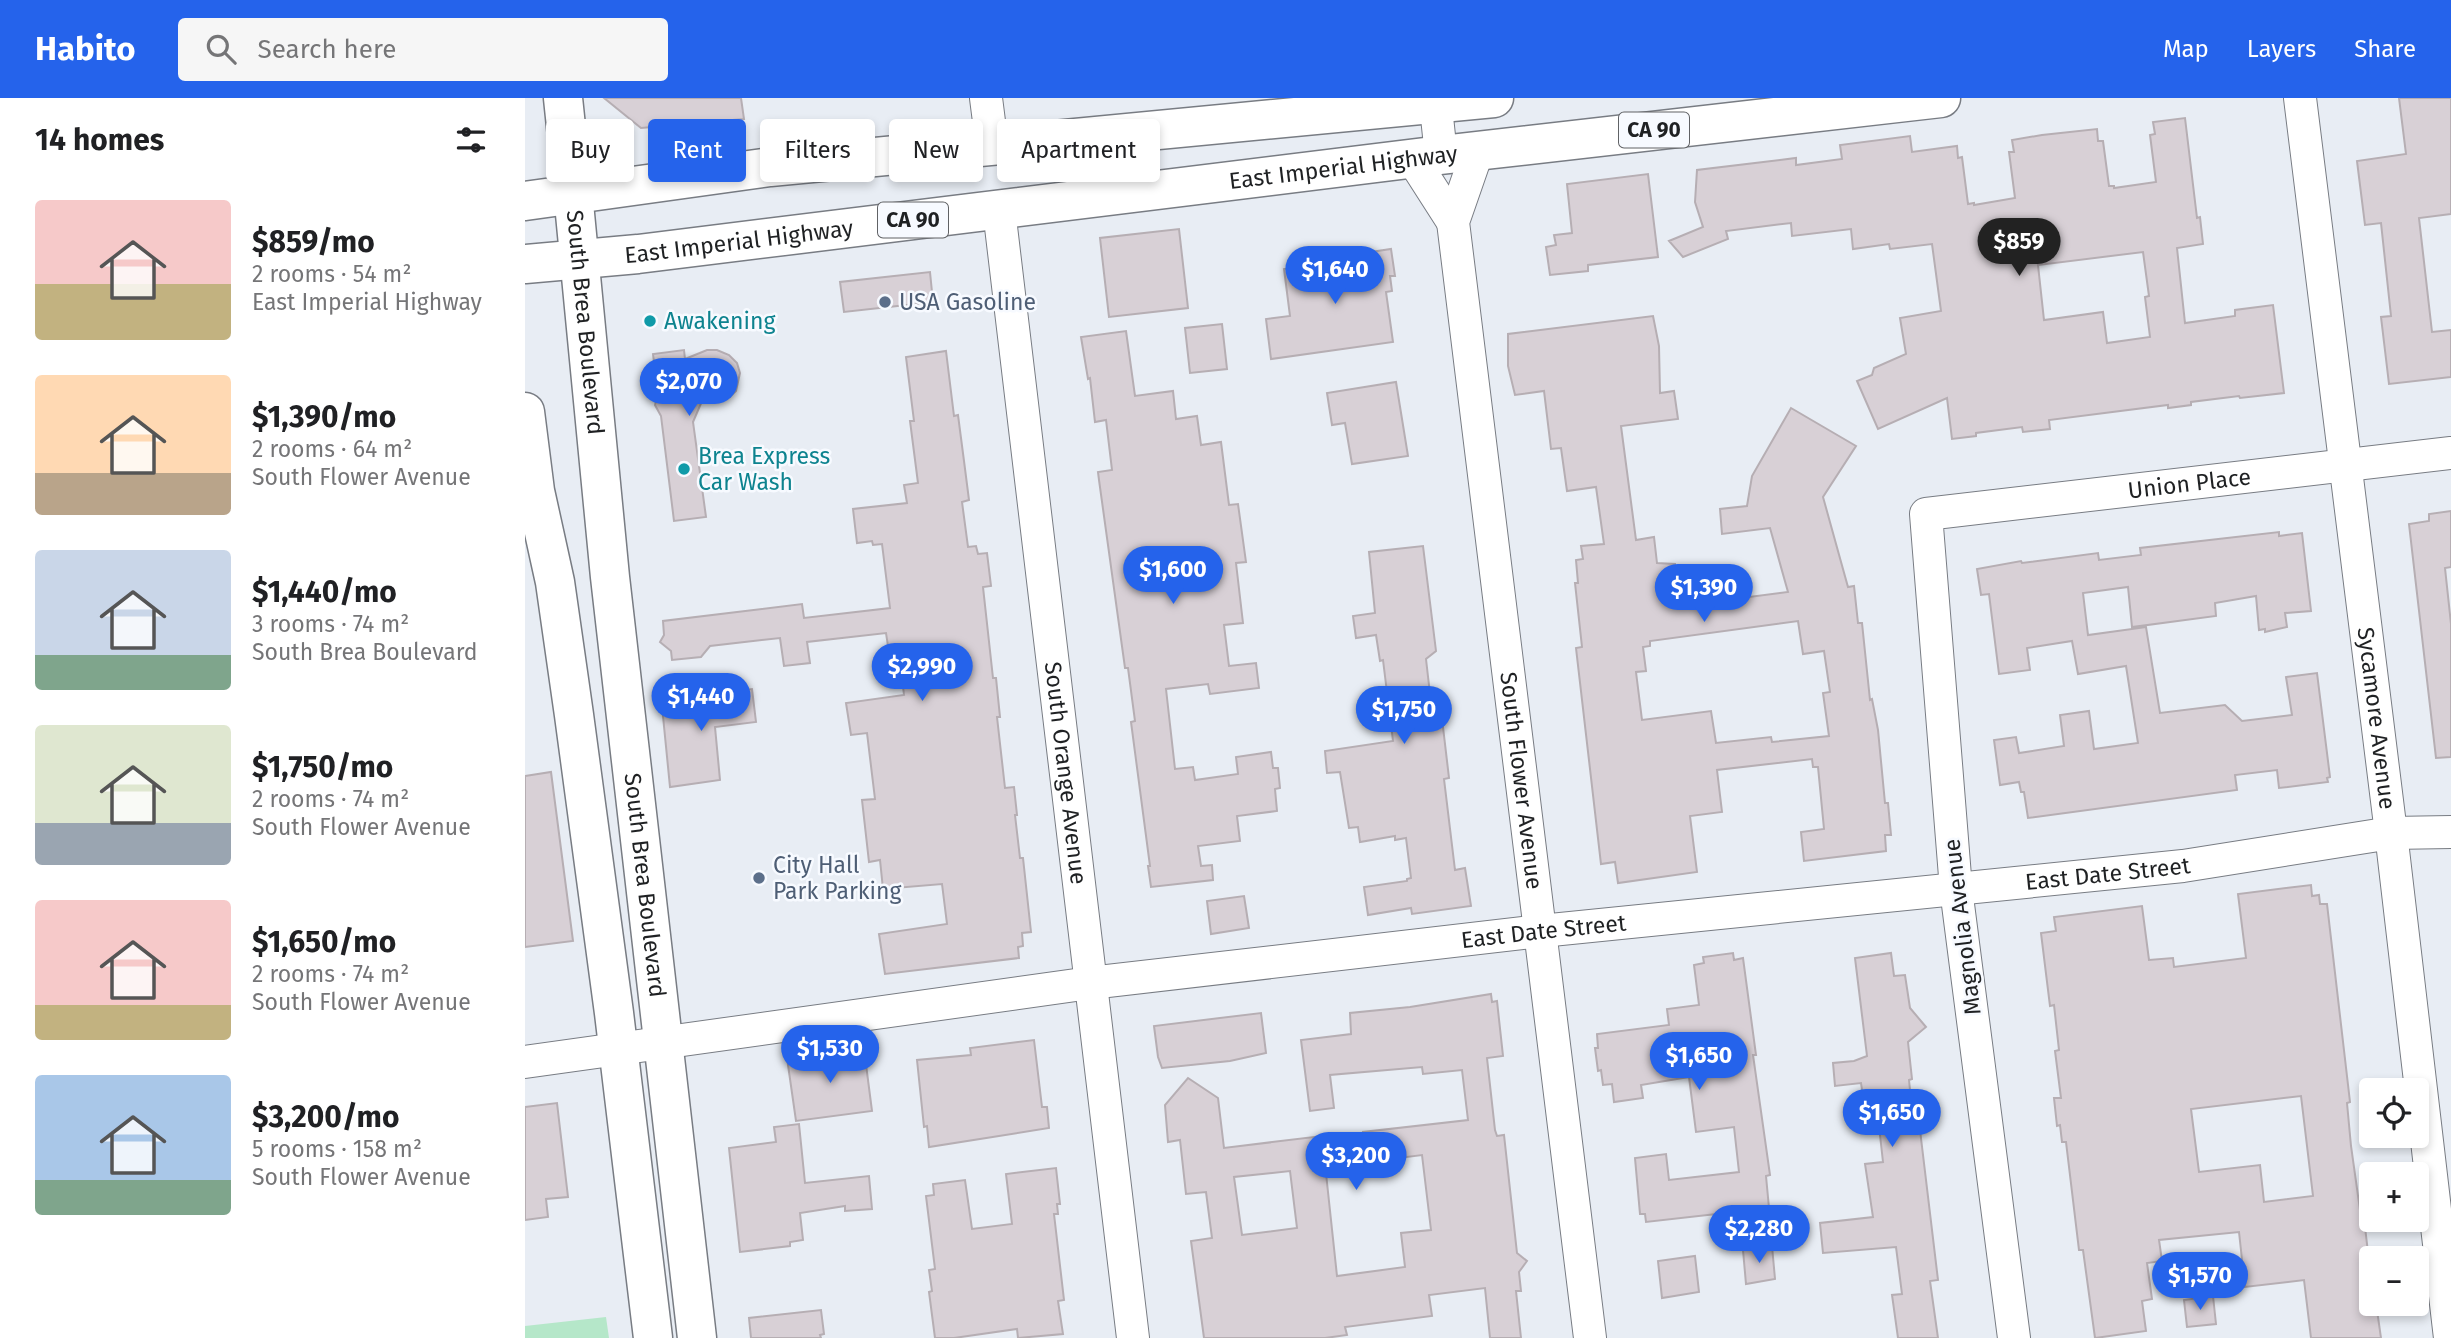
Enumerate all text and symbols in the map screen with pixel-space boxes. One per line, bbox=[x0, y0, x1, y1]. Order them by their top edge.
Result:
search box bbox=[178, 18, 668, 81]
text: Habito bbox=[35, 29, 136, 69]
icon: search bbox=[202, 30, 240, 68]
text: Search here bbox=[258, 34, 396, 65]
text: Map bbox=[2163, 35, 2209, 63]
text: Layers bbox=[2247, 35, 2316, 63]
text: Share bbox=[2354, 35, 2416, 63]
road number: CA 90 bbox=[1619, 112, 1689, 148]
chip: Buy bbox=[546, 119, 634, 182]
chip: Rent bbox=[648, 119, 746, 182]
chip: Filters bbox=[760, 119, 875, 182]
chip: New bbox=[889, 119, 983, 182]
chip: Apartment bbox=[997, 119, 1160, 182]
icon: filters bbox=[452, 121, 490, 159]
text: 14 homes bbox=[35, 122, 164, 158]
street label: East Imperial Highway bbox=[1227, 139, 1460, 195]
road number: CA 90 bbox=[878, 202, 948, 238]
street label: South Brea Boulevard bbox=[561, 209, 610, 436]
street label: East Imperial Highway bbox=[623, 214, 855, 269]
pin: $859 bbox=[1978, 218, 2060, 278]
text: $859/mo bbox=[252, 224, 375, 260]
text: $859 bbox=[1994, 227, 2044, 255]
icon: home bbox=[91, 228, 175, 312]
pin: $1,640 bbox=[1278, 246, 1392, 306]
text: $1,640 bbox=[1301, 255, 1369, 283]
text: 2 rooms · 54 m² bbox=[252, 260, 411, 288]
text: East Imperial Highway bbox=[252, 288, 482, 316]
place label: USA Gasoline bbox=[899, 288, 1036, 316]
marker: USA Gasoline bbox=[877, 294, 893, 310]
place label: Awakening bbox=[664, 307, 775, 335]
marker: Awakening bbox=[642, 313, 658, 329]
pin: $2,070 bbox=[632, 358, 746, 418]
text: $2,070 bbox=[656, 367, 722, 395]
text: $1,390/mo bbox=[252, 399, 396, 435]
icon: home bbox=[91, 403, 175, 487]
text: 2 rooms · 64 m² bbox=[252, 435, 412, 463]
place label: Brea Express Car Wash bbox=[698, 442, 830, 496]
marker: Brea Express Car Wash bbox=[676, 461, 692, 477]
street label: Union Place bbox=[2126, 462, 2252, 504]
text: South Flower Avenue bbox=[252, 463, 471, 491]
pin: $1,600 bbox=[1116, 546, 1230, 606]
text: $1,600 bbox=[1139, 555, 1207, 583]
pin: $1,390 bbox=[1647, 564, 1761, 624]
text: $1,390 bbox=[1671, 573, 1737, 601]
text: $1,440/mo bbox=[252, 574, 397, 610]
icon: home bbox=[91, 578, 175, 662]
text: 3 rooms · 74 m² bbox=[252, 610, 409, 638]
street label: Sycamore Avenue bbox=[2352, 626, 2402, 811]
text: South Brea Boulevard bbox=[252, 638, 478, 666]
pin: $2,990 bbox=[865, 644, 979, 703]
text: $2,990 bbox=[888, 652, 956, 680]
street label: South Orange Avenue bbox=[1039, 660, 1093, 886]
street label: South Flower Avenue bbox=[1494, 670, 1549, 891]
pin: $1,440 bbox=[644, 674, 758, 733]
text: $1,440 bbox=[668, 682, 734, 710]
pin: $1,750 bbox=[1347, 686, 1461, 746]
text: $1,750 bbox=[1372, 695, 1436, 723]
text: $1,750/mo bbox=[252, 749, 393, 785]
icon: home bbox=[91, 753, 175, 837]
street label: South Brea Boulevard bbox=[619, 771, 672, 999]
text: 2 rooms · 74 m² bbox=[252, 785, 409, 813]
text: South Flower Avenue bbox=[252, 813, 471, 841]
street label: Magnolia Avenue bbox=[1937, 837, 1987, 1017]
place label: City Hall Park Parking bbox=[773, 851, 902, 905]
street label: East Date Street bbox=[2024, 851, 2193, 896]
marker: City Hall Park Parking bbox=[751, 870, 767, 886]
street label: East Date Street bbox=[1460, 908, 1628, 954]
text: $1,650/mo bbox=[252, 924, 396, 960]
icon: home bbox=[91, 928, 175, 1012]
text: 2 rooms · 74 m² bbox=[252, 960, 409, 988]
text: South Flower Avenue bbox=[252, 988, 471, 1016]
pin: $1,530 bbox=[773, 1026, 887, 1085]
pin: $1,650 bbox=[1642, 1032, 1756, 1092]
text: $1,530 bbox=[797, 1034, 863, 1062]
text: $1,650 bbox=[1666, 1041, 1732, 1069]
map controls bbox=[2359, 1078, 2429, 1316]
button: locate bbox=[2359, 1078, 2429, 1148]
pin: $1,650 bbox=[1835, 1090, 1949, 1149]
text: $1,650 bbox=[1859, 1098, 1925, 1126]
text: $3,200/mo bbox=[252, 1099, 399, 1135]
icon: home bbox=[91, 1103, 175, 1187]
pin: $3,200 bbox=[1299, 1132, 1413, 1192]
text: 5 rooms · 158 m² bbox=[252, 1135, 422, 1163]
text: $3,200 bbox=[1322, 1141, 1390, 1169]
button: + bbox=[2359, 1162, 2429, 1232]
text: South Flower Avenue bbox=[252, 1163, 471, 1191]
pin: $2,280 bbox=[1702, 1206, 1816, 1265]
text: $2,280 bbox=[1725, 1214, 1793, 1242]
button: − bbox=[2359, 1246, 2429, 1316]
pin: $1,570 bbox=[2143, 1252, 2257, 1312]
text: $1,570 bbox=[2168, 1261, 2232, 1289]

